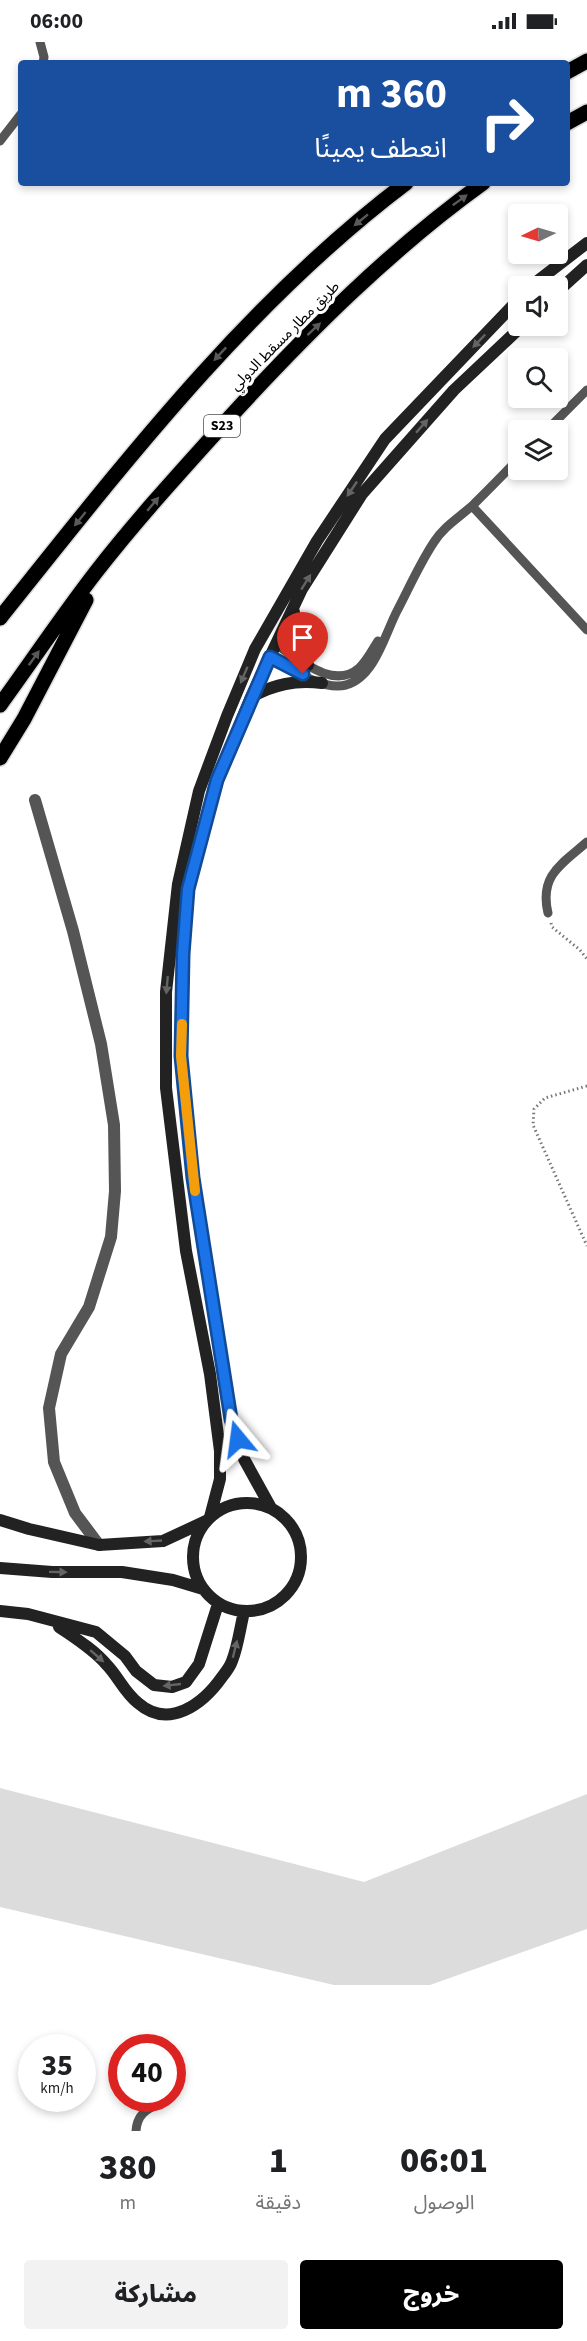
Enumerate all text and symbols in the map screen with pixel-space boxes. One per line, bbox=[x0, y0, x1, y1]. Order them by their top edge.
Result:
text: 06:00 bbox=[30, 5, 83, 37]
text: 360 m bbox=[336, 64, 447, 124]
icon: right bbox=[468, 84, 546, 162]
text: انعطف يمينًا bbox=[314, 129, 447, 168]
one-way arrow bbox=[451, 194, 467, 206]
north arrow bbox=[508, 204, 568, 264]
map controls bbox=[508, 204, 568, 480]
one-way arrow bbox=[353, 213, 369, 226]
button: sound bbox=[508, 276, 568, 336]
street label: طريق مطار مسقط الدولي bbox=[226, 277, 345, 396]
one-way arrow bbox=[306, 323, 320, 337]
one-way arrow bbox=[472, 334, 486, 348]
one-way arrow bbox=[214, 346, 227, 361]
button: search bbox=[508, 348, 568, 408]
road number: S23 bbox=[204, 415, 240, 437]
one-way arrow bbox=[415, 419, 428, 434]
button: layers bbox=[508, 420, 568, 480]
one-way arrow bbox=[346, 480, 357, 497]
one-way arrow bbox=[146, 496, 159, 511]
one-way arrow bbox=[74, 511, 86, 526]
one-way arrow bbox=[301, 574, 312, 590]
pin bbox=[277, 612, 328, 674]
icon: arrive bbox=[286, 621, 319, 654]
one-way arrow bbox=[28, 650, 39, 666]
one-way arrow bbox=[239, 667, 249, 685]
one-way arrow bbox=[162, 976, 172, 995]
position arrow bbox=[206, 1407, 270, 1471]
one-way arrow bbox=[143, 1537, 162, 1546]
one-way arrow bbox=[49, 1567, 68, 1577]
one-way arrow bbox=[231, 1640, 241, 1659]
one-way arrow bbox=[89, 1649, 104, 1662]
one-way arrow bbox=[162, 1680, 181, 1690]
speed limit sign: 40 bbox=[108, 2034, 186, 2112]
text: 35 bbox=[41, 2044, 73, 2087]
text: km/h bbox=[40, 2078, 74, 2099]
text: 1 bbox=[269, 2135, 288, 2186]
text: 06:01 bbox=[400, 2135, 488, 2186]
text: 380 bbox=[99, 2142, 157, 2193]
text: m bbox=[119, 2189, 136, 2217]
text: دقيقة bbox=[256, 2189, 301, 2217]
text: الوصول bbox=[414, 2189, 474, 2217]
button: مشاركة bbox=[24, 2260, 288, 2329]
button: خروج bbox=[300, 2260, 563, 2329]

